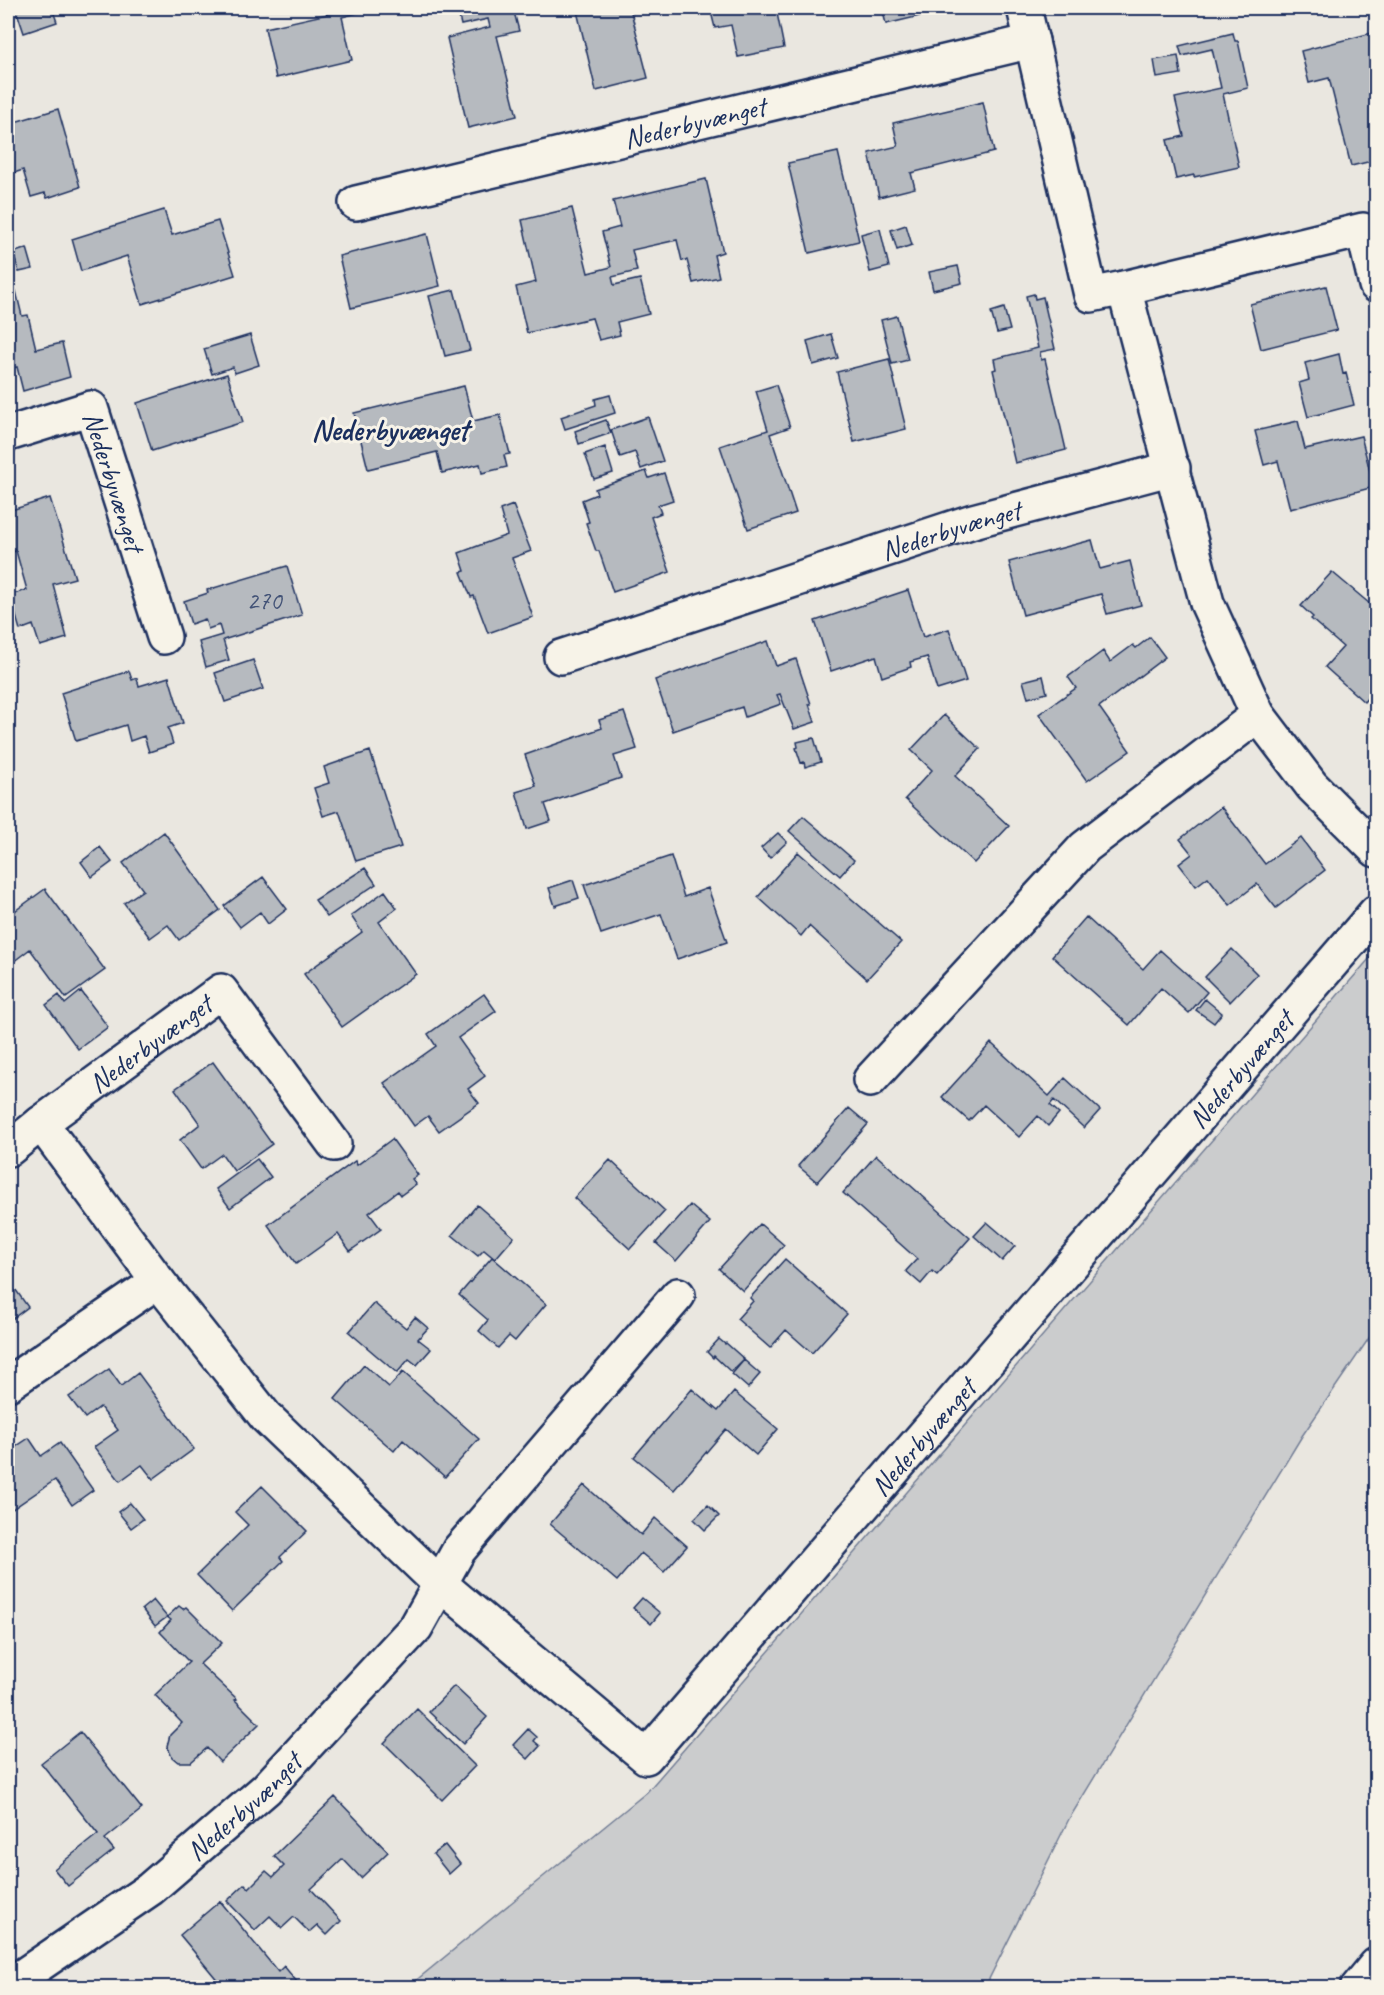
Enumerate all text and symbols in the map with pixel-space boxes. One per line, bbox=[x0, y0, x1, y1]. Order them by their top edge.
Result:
street label: Nederbyvænget bbox=[620, 88, 772, 156]
street label: Nederbyvænget bbox=[75, 407, 154, 559]
district label: Nederbyvænget bbox=[311, 411, 474, 449]
street label: Nederbyvænget bbox=[876, 491, 1028, 568]
house number: 270 bbox=[246, 584, 284, 617]
street label: Nederbyvænget bbox=[82, 985, 222, 1100]
street label: Nederbyvænget bbox=[1180, 1000, 1304, 1135]
street label: Nederbyvænget bbox=[863, 1368, 986, 1503]
street label: Nederbyvænget bbox=[179, 1742, 312, 1868]

